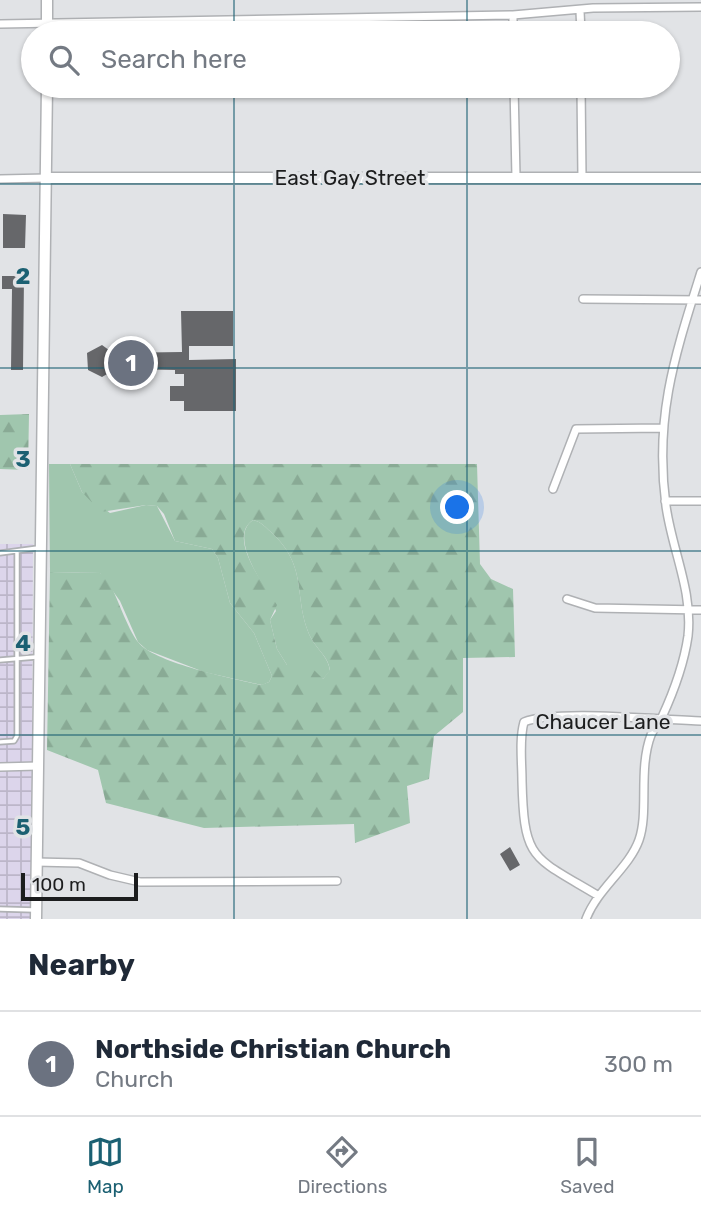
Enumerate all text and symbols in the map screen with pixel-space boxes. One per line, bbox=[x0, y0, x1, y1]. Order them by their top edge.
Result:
search box bbox=[21, 21, 680, 98]
icon: search bbox=[45, 41, 83, 79]
text: Search here bbox=[101, 44, 247, 75]
street label: East Gay Street bbox=[275, 165, 425, 190]
text: 2 bbox=[16, 262, 30, 290]
pin: 1 bbox=[108, 337, 154, 389]
text: 3 bbox=[15, 445, 31, 473]
your location bbox=[440, 490, 474, 524]
text: 4 bbox=[15, 629, 31, 657]
street label: Chaucer Lane bbox=[536, 709, 670, 734]
text: 5 bbox=[16, 813, 31, 841]
scale bar bbox=[21, 870, 138, 902]
text: 100 m bbox=[32, 873, 86, 896]
text: Nearby bbox=[28, 947, 135, 983]
text: Northside Christian Church bbox=[95, 1034, 451, 1065]
text: 1 bbox=[45, 1050, 57, 1078]
text: 300 m bbox=[604, 1050, 673, 1078]
text: Church bbox=[95, 1065, 173, 1093]
tab: Map bbox=[86, 1133, 124, 1198]
tab: Directions bbox=[297, 1133, 387, 1198]
tab: Saved bbox=[560, 1133, 615, 1198]

